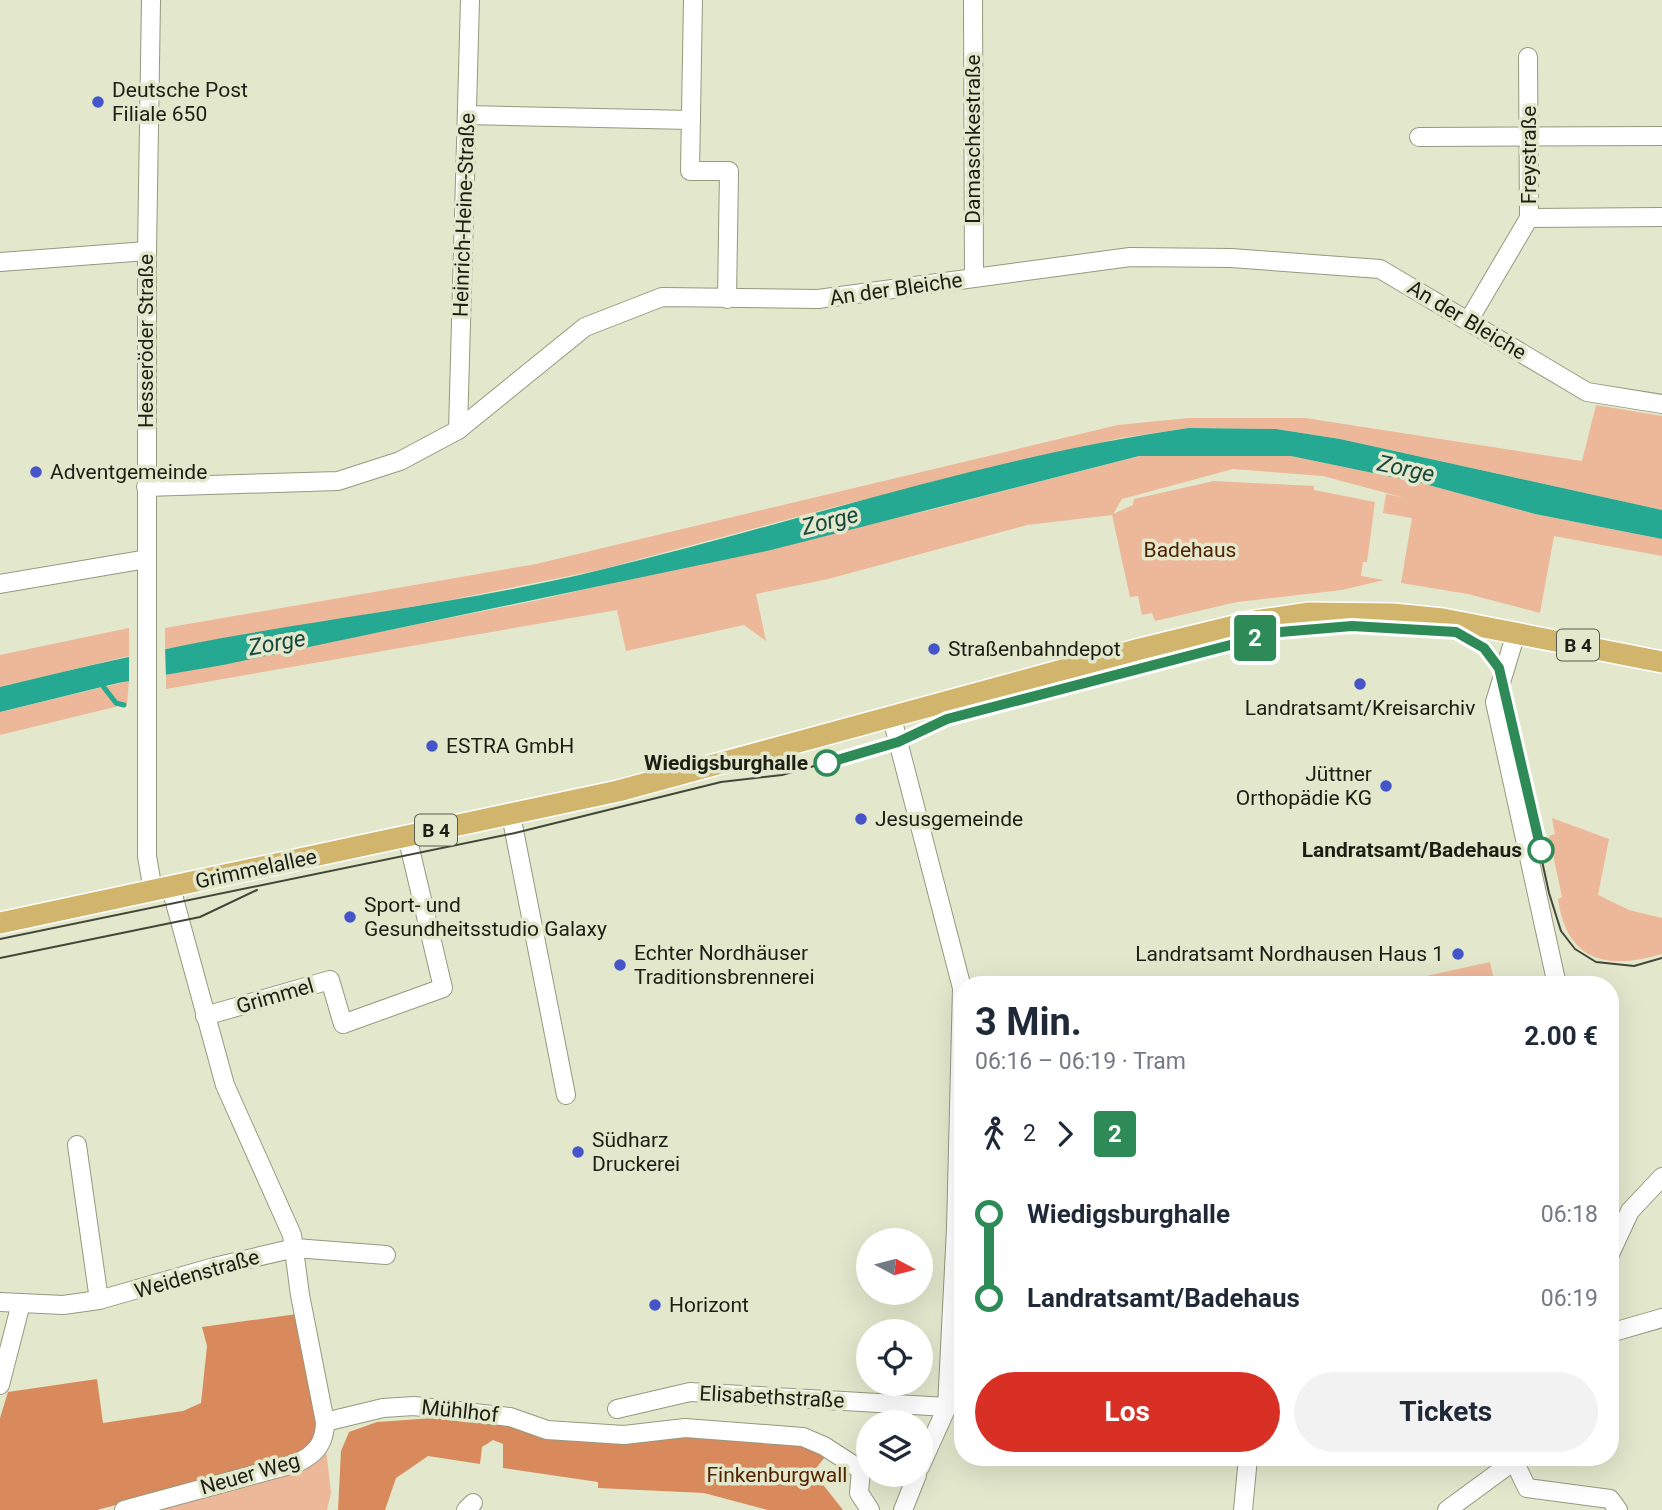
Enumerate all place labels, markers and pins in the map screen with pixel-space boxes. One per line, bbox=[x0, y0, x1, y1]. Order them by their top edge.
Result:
place label: Deutsche Post Filiale 650 bbox=[112, 78, 248, 126]
marker: Deutsche Post Filiale 650 bbox=[90, 94, 106, 110]
place label: Adventgemeinde bbox=[50, 460, 207, 484]
marker: Adventgemeinde bbox=[28, 464, 44, 480]
place label: Straßenbahndepot bbox=[948, 637, 1121, 661]
marker: Straßenbahndepot bbox=[926, 641, 942, 657]
marker: Landratsamt/Kreisarchiv bbox=[1352, 676, 1368, 692]
place label: Landratsamt/Kreisarchiv bbox=[1245, 696, 1475, 720]
place label: ESTRA GmbH bbox=[446, 734, 574, 758]
marker: ESTRA GmbH bbox=[424, 738, 440, 754]
marker: Wiedigsburghalle bbox=[814, 750, 840, 776]
place label: Wiedigsburghalle bbox=[644, 751, 808, 775]
place label: Jüttner Orthopädie KG bbox=[1236, 762, 1372, 810]
marker: Jüttner Orthopädie KG bbox=[1378, 778, 1394, 794]
place label: Jesusgemeinde bbox=[875, 807, 1023, 831]
marker: Jesusgemeinde bbox=[853, 811, 869, 827]
marker: Landratsamt/Badehaus bbox=[1528, 837, 1554, 863]
place label: Landratsamt/Badehaus bbox=[1302, 838, 1522, 862]
place label: Sport- und Gesundheitsstudio Galaxy bbox=[364, 893, 607, 941]
marker: Sport- und Gesundheitsstudio Galaxy bbox=[342, 909, 358, 925]
place label: Echter Nordhäuser Traditionsbrennerei bbox=[634, 941, 815, 989]
place label: Landratsamt Nordhausen Haus 1 bbox=[1135, 942, 1444, 966]
marker: Landratsamt Nordhausen Haus 1 bbox=[1450, 946, 1466, 962]
marker: Echter Nordhäuser Traditionsbrennerei bbox=[612, 957, 628, 973]
place label: Südharz Druckerei bbox=[592, 1128, 680, 1176]
marker: Südharz Druckerei bbox=[570, 1144, 586, 1160]
place label: Horizont bbox=[669, 1293, 749, 1317]
marker: Horizont bbox=[647, 1297, 663, 1313]

